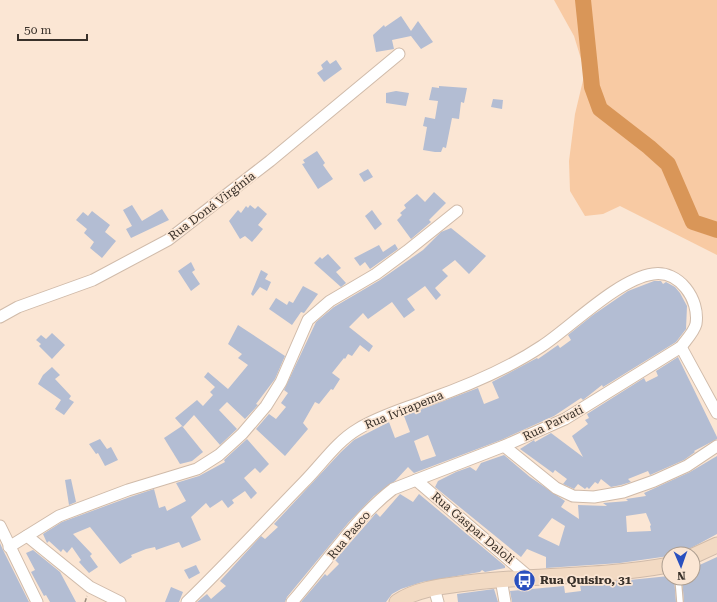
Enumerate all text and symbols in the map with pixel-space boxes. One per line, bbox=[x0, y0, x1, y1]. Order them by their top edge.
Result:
scale bar bbox=[18, 16, 87, 42]
text: 50 m bbox=[24, 23, 51, 37]
street label: Rua Doná Virgínia bbox=[166, 169, 258, 243]
street label: Rua Ivirapema bbox=[363, 388, 446, 432]
street label: Rua Parvati bbox=[520, 402, 586, 444]
street label: Rua Gaspar Daloli bbox=[429, 489, 517, 567]
street label: Rua Pasco bbox=[325, 508, 373, 562]
north arrow bbox=[661, 546, 701, 586]
bus stop icon: Rua Quisiro, 31 bbox=[512, 567, 538, 593]
text: N bbox=[676, 569, 686, 582]
place label: Rua Quisiro, 31 bbox=[540, 573, 632, 587]

